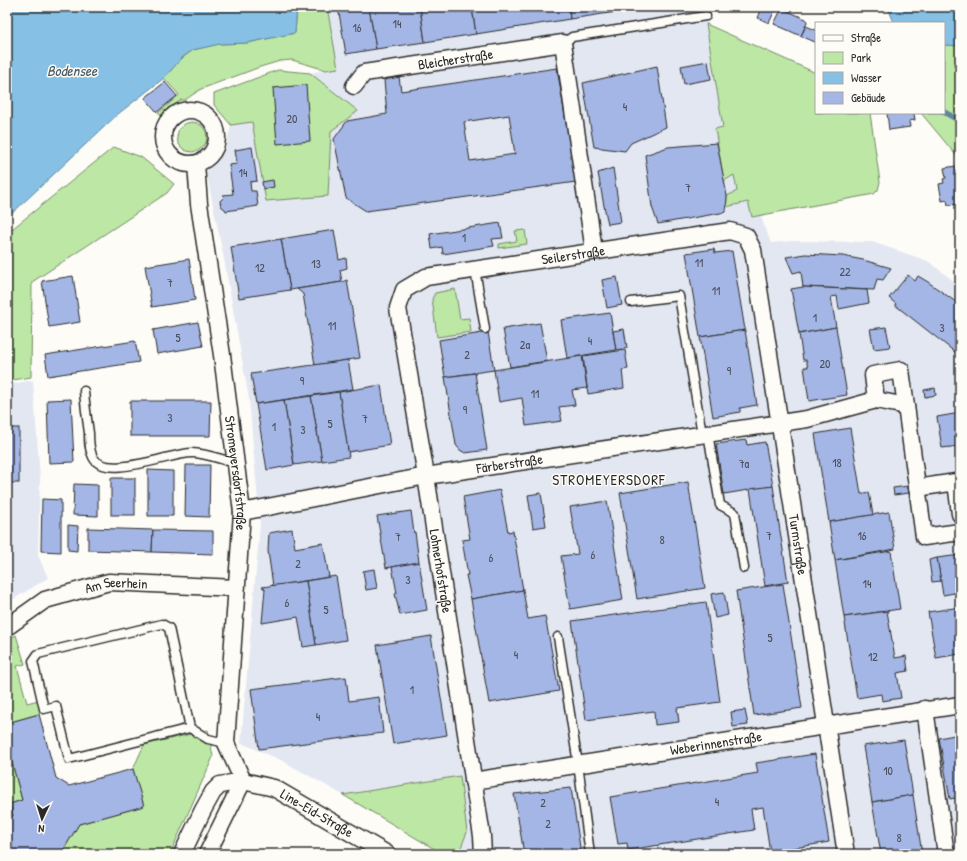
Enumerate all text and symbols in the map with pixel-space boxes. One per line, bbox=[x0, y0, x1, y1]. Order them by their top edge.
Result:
house number: 14 bbox=[393, 15, 402, 32]
house number: 16 bbox=[352, 19, 362, 36]
legend bbox=[815, 22, 945, 114]
text: Straße bbox=[851, 29, 881, 46]
street label: Bleicherstraße bbox=[417, 44, 495, 74]
text: Park bbox=[851, 49, 871, 66]
water label: Bodensee bbox=[47, 60, 98, 81]
text: Wasser bbox=[851, 69, 882, 86]
text: Gebäude bbox=[851, 89, 886, 106]
house number: 4 bbox=[623, 98, 628, 115]
house number: 20 bbox=[287, 110, 298, 127]
house number: 14 bbox=[239, 164, 248, 181]
house number: 7 bbox=[685, 179, 691, 196]
house number: 1 bbox=[462, 229, 466, 246]
street label: Seilerstraße bbox=[540, 240, 607, 268]
house number: 11 bbox=[695, 254, 703, 271]
house number: 13 bbox=[311, 255, 321, 272]
house number: 12 bbox=[255, 259, 265, 276]
house number: 22 bbox=[839, 263, 851, 280]
house number: 7 bbox=[167, 274, 173, 291]
house number: 11 bbox=[712, 282, 720, 299]
house number: 1 bbox=[813, 309, 817, 326]
house number: 11 bbox=[328, 317, 336, 334]
house number: 3 bbox=[939, 319, 945, 336]
house number: 5 bbox=[175, 329, 181, 346]
house number: 4 bbox=[588, 332, 593, 349]
house number: 2a bbox=[520, 336, 530, 353]
house number: 2 bbox=[464, 346, 470, 363]
house number: 20 bbox=[820, 355, 831, 372]
house number: 9 bbox=[727, 362, 732, 379]
house number: 9 bbox=[300, 372, 305, 389]
house number: 11 bbox=[531, 385, 539, 402]
house number: 9 bbox=[463, 401, 468, 418]
house number: 3 bbox=[167, 409, 173, 426]
house number: 7 bbox=[362, 410, 368, 427]
street label: Stromeyersdorfstraße bbox=[221, 415, 252, 532]
house number: 5 bbox=[327, 415, 333, 432]
house number: 1 bbox=[272, 418, 276, 435]
house number: 3 bbox=[300, 421, 306, 438]
street label: Färberstraße bbox=[474, 449, 544, 478]
house number: 18 bbox=[832, 454, 842, 471]
house number: 7a bbox=[739, 455, 750, 472]
district label: STROMEYERSDORF bbox=[552, 469, 666, 490]
street label: Turmstraße bbox=[785, 513, 813, 576]
house number: 7 bbox=[766, 527, 772, 544]
house number: 16 bbox=[857, 527, 867, 544]
house number: 7 bbox=[395, 528, 401, 545]
street label: Lohnerhofstraße bbox=[425, 528, 458, 615]
house number: 8 bbox=[659, 531, 665, 548]
house number: 6 bbox=[591, 546, 596, 563]
house number: 6 bbox=[489, 549, 494, 566]
house number: 2 bbox=[295, 555, 301, 572]
house number: 3 bbox=[405, 571, 411, 588]
street label: Am Seerhein bbox=[82, 572, 148, 597]
house number: 14 bbox=[863, 575, 872, 592]
house number: 6 bbox=[285, 594, 290, 611]
house number: 5 bbox=[323, 601, 329, 618]
house number: 5 bbox=[767, 629, 773, 646]
house number: 4 bbox=[514, 646, 519, 663]
house number: 12 bbox=[868, 648, 878, 665]
house number: 1 bbox=[410, 681, 414, 698]
house number: 4 bbox=[316, 708, 321, 725]
street label: Weberinnenstraße bbox=[669, 726, 764, 759]
house number: 10 bbox=[883, 762, 893, 779]
street label: Line-Eid-Straße bbox=[277, 784, 357, 842]
house number: 4 bbox=[715, 793, 720, 810]
house number: 2 bbox=[540, 794, 546, 811]
north arrow bbox=[22, 799, 62, 839]
house number: 2 bbox=[545, 815, 551, 832]
text: N bbox=[38, 822, 45, 836]
house number: 8 bbox=[896, 829, 902, 846]

